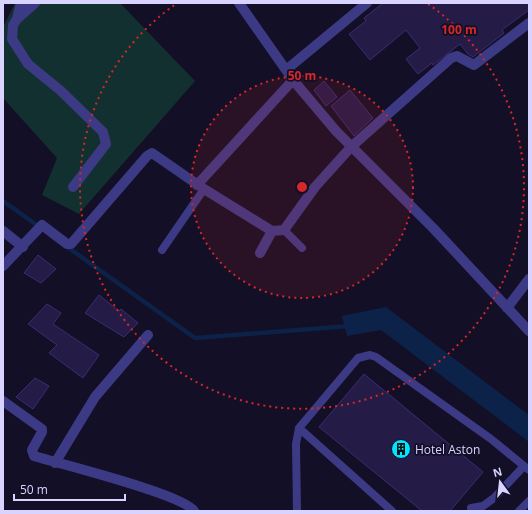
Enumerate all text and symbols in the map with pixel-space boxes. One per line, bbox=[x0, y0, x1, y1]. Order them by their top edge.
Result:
text: 100 m bbox=[441, 21, 477, 38]
text: 50 m bbox=[288, 67, 316, 84]
centre of rings bbox=[295, 180, 309, 194]
building icon: Hotel Aston bbox=[390, 438, 412, 460]
place label: Hotel Aston bbox=[415, 441, 480, 458]
north arrow bbox=[480, 462, 520, 502]
text: N bbox=[491, 463, 504, 480]
scale bar bbox=[14, 476, 125, 502]
text: 50 m bbox=[20, 481, 48, 498]

